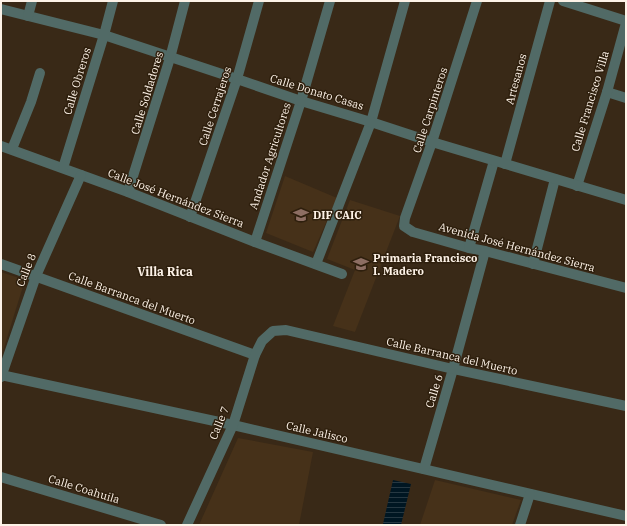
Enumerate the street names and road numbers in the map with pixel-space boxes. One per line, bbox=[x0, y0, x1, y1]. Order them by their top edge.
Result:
street label: Calle Obreros bbox=[60, 46, 94, 116]
street label: Calle Francisco Villa bbox=[568, 49, 612, 153]
street label: Calle Soldadores bbox=[128, 50, 166, 136]
street label: Artesanos bbox=[502, 52, 530, 106]
street label: Calle Cerrajeros bbox=[196, 65, 234, 147]
street label: Calle Carpinteros bbox=[410, 65, 450, 155]
street label: Calle Donato Casas bbox=[268, 71, 366, 113]
street label: Andador Agricultores bbox=[246, 101, 294, 211]
street label: Calle José Hernández Sierra bbox=[106, 166, 246, 230]
street label: Avenida José Hernández Sierra bbox=[437, 219, 597, 275]
street label: Calle 8 bbox=[13, 251, 39, 289]
street label: Calle Barranca del Muerto bbox=[67, 268, 197, 328]
street label: Calle Barranca del Muerto bbox=[385, 334, 519, 378]
street label: Calle 6 bbox=[422, 372, 446, 410]
street label: Calle 7 bbox=[206, 404, 232, 442]
street label: Calle Jalisco bbox=[285, 418, 349, 446]
street label: Calle Coahuila bbox=[47, 472, 121, 506]

